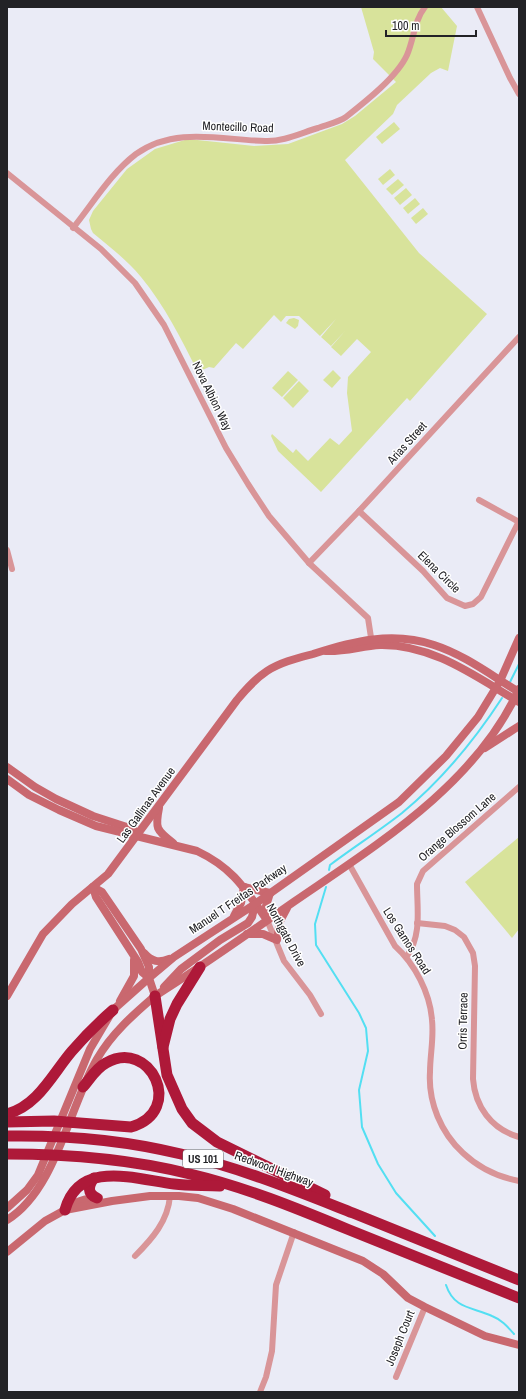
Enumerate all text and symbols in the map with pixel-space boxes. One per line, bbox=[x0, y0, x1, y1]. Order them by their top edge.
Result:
scale bar bbox=[386, 12, 476, 38]
text: 100 m bbox=[392, 18, 419, 34]
street label: Montecillo Road bbox=[202, 118, 274, 136]
street label: Nova Albion Way bbox=[188, 359, 236, 433]
street label: Arias Street bbox=[383, 418, 431, 468]
street label: Elena Circle bbox=[414, 548, 464, 596]
street label: Las Gallinas Avenue bbox=[113, 764, 179, 846]
street label: Orange Blossom Lane bbox=[415, 789, 499, 865]
street label: Manuel T Freitas Parkway bbox=[186, 860, 290, 938]
street label: Northgate Drive bbox=[263, 901, 309, 969]
street label: Los Gamos Road bbox=[379, 905, 435, 977]
street label: Orris Terrace bbox=[455, 992, 471, 1050]
street label: Redwood Highway bbox=[232, 1147, 316, 1191]
road number: US 101 bbox=[183, 1150, 223, 1168]
street label: Joseph Court bbox=[382, 1308, 418, 1368]

